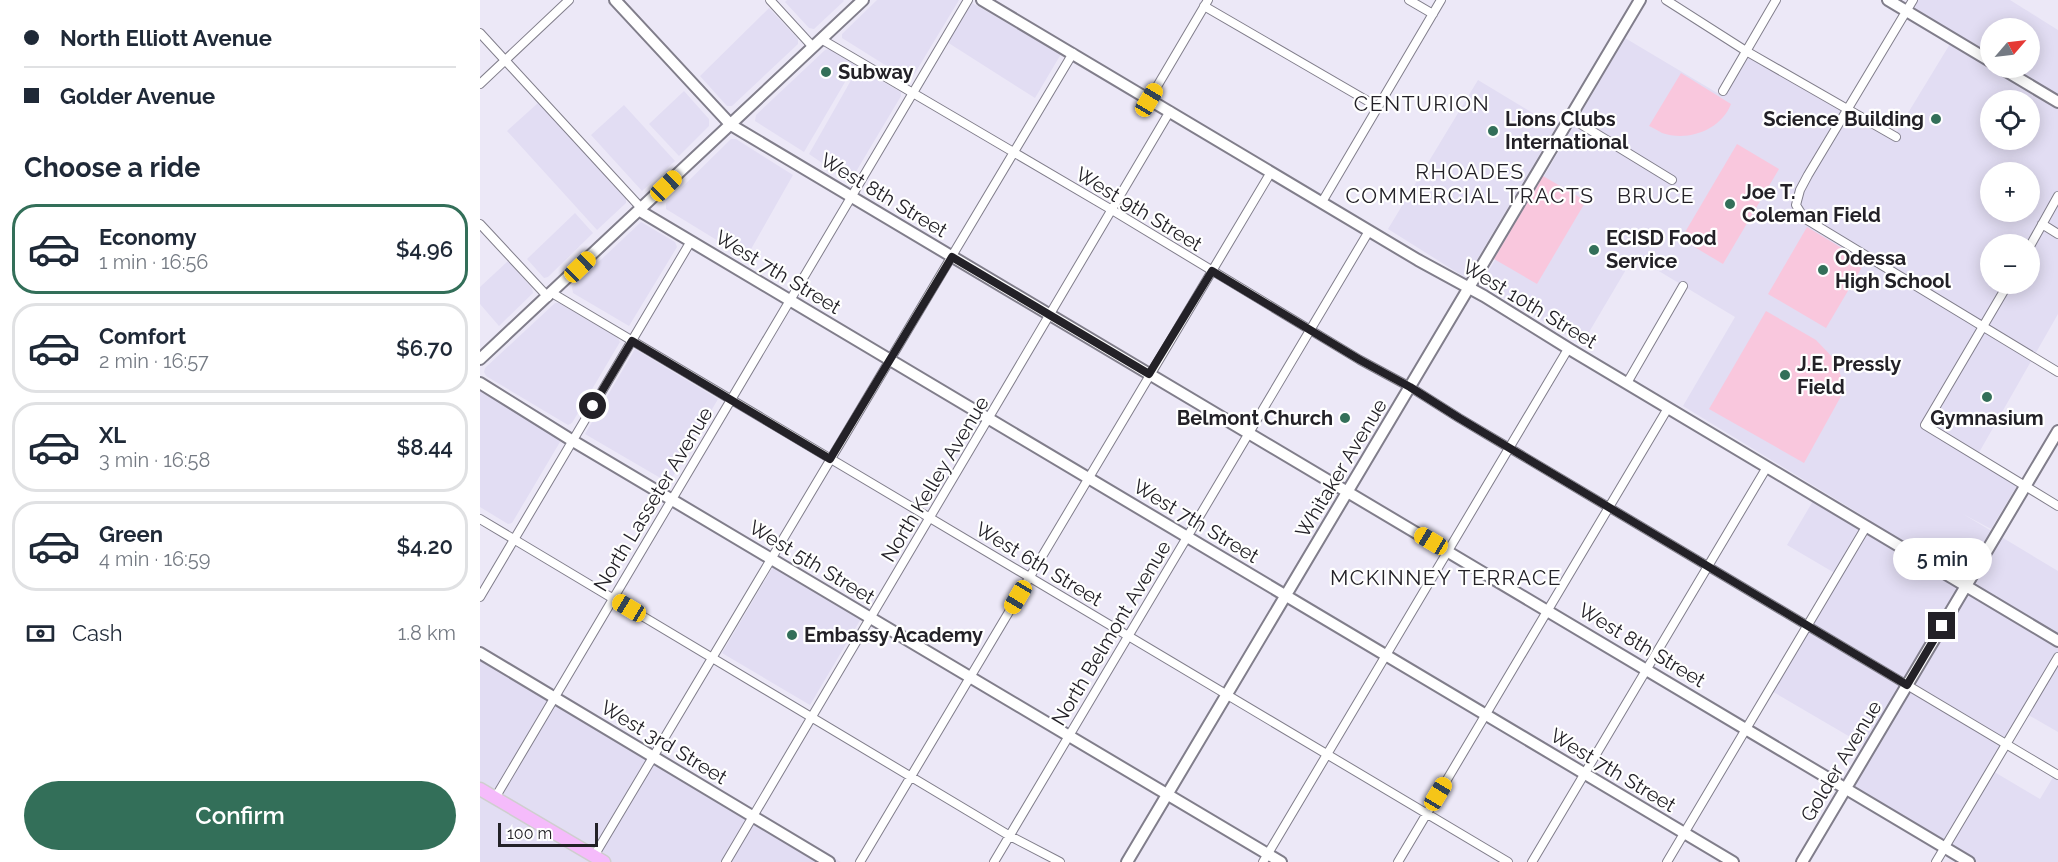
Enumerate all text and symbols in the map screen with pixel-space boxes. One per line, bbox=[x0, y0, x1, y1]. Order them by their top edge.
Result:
north arrow bbox=[1980, 18, 2040, 78]
map controls bbox=[1980, 18, 2040, 294]
text: North Elliott Avenue bbox=[60, 25, 272, 51]
place label: Subway bbox=[838, 60, 914, 84]
marker: Subway bbox=[819, 65, 833, 79]
car bbox=[1132, 80, 1166, 120]
text: Golder Avenue bbox=[60, 83, 215, 109]
button: locate bbox=[1980, 90, 2040, 150]
district label: CENTURION bbox=[1354, 91, 1490, 116]
place label: Lions Clubs International bbox=[1505, 107, 1629, 154]
place label: Science Building bbox=[1763, 107, 1924, 131]
marker: Science Building bbox=[1929, 112, 1943, 126]
marker: Lions Clubs International bbox=[1486, 124, 1500, 138]
street label: West 8th Street bbox=[816, 148, 952, 242]
text: Choose a ride bbox=[24, 152, 200, 183]
district label: RHOADES COMMERCIAL TRACTS bbox=[1345, 159, 1595, 208]
street label: West 9th Street bbox=[1071, 162, 1207, 256]
button: + bbox=[1980, 162, 2040, 222]
car bbox=[647, 167, 685, 205]
place label: Joe T. Coleman Field bbox=[1742, 180, 1881, 227]
district label: BRUCE bbox=[1617, 183, 1695, 208]
marker: Joe T. Coleman Field bbox=[1723, 197, 1737, 211]
icon: car bbox=[27, 222, 81, 276]
text: Economy bbox=[99, 224, 197, 250]
street label: West 7th Street bbox=[711, 225, 845, 319]
place label: ECISD Food Service bbox=[1606, 226, 1717, 273]
button: − bbox=[1980, 234, 2040, 294]
text: $4.96 bbox=[396, 236, 453, 262]
marker: ECISD Food Service bbox=[1587, 243, 1601, 257]
place label: Odessa High School bbox=[1835, 246, 1951, 293]
car bbox=[561, 248, 599, 286]
text: 1 min · 16:56 bbox=[99, 250, 208, 274]
street label: West 10th Street bbox=[1458, 254, 1602, 354]
marker: Odessa High School bbox=[1816, 263, 1830, 277]
icon: car bbox=[27, 321, 81, 375]
text: Comfort bbox=[99, 323, 186, 349]
text: $6.70 bbox=[396, 335, 453, 361]
text: 2 min · 16:57 bbox=[99, 349, 209, 373]
place label: J.E. Pressly Field bbox=[1797, 352, 1901, 399]
marker: J.E. Pressly Field bbox=[1778, 368, 1792, 382]
marker: Gymnasium bbox=[1980, 390, 1994, 404]
route start bbox=[579, 392, 606, 419]
street label: North Kelley Avenue bbox=[876, 392, 994, 566]
street label: Whitaker Avenue bbox=[1290, 394, 1392, 542]
street label: North Lasseter Avenue bbox=[588, 402, 718, 595]
place label: Belmont Church bbox=[1177, 406, 1333, 430]
place label: Gymnasium bbox=[1930, 406, 2044, 430]
marker: Belmont Church bbox=[1338, 411, 1352, 425]
icon: car bbox=[27, 420, 81, 474]
text: XL bbox=[99, 422, 126, 448]
text: $8.44 bbox=[396, 434, 453, 460]
text: 3 min · 16:58 bbox=[99, 448, 210, 472]
street label: West 7th Street bbox=[1129, 474, 1263, 568]
street label: West 5th Street bbox=[745, 515, 880, 609]
street label: West 6th Street bbox=[971, 517, 1107, 611]
icon: car bbox=[27, 519, 81, 573]
text: Green bbox=[99, 521, 163, 547]
car bbox=[1411, 524, 1451, 558]
text: $4.20 bbox=[397, 533, 453, 559]
street label: North Belmont Avenue bbox=[1046, 536, 1176, 730]
callout: 5 min bbox=[1892, 539, 1992, 581]
text: 4 min · 16:59 bbox=[99, 547, 210, 571]
text: 5 min bbox=[1917, 547, 1968, 571]
district label: MCKINNEY TERRACE bbox=[1330, 565, 1562, 590]
car bbox=[1001, 577, 1035, 617]
car bbox=[609, 591, 649, 625]
street label: West 8th Street bbox=[1574, 598, 1710, 692]
route end bbox=[1928, 612, 1955, 639]
icon: cash bbox=[24, 617, 57, 650]
text: Cash bbox=[72, 620, 123, 646]
text: 1.8 km bbox=[398, 621, 456, 645]
place label: Embassy Academy bbox=[804, 623, 983, 647]
marker: Embassy Academy bbox=[785, 628, 799, 642]
street label: West 3rd Street bbox=[596, 695, 732, 789]
street label: Golder Avenue bbox=[1795, 696, 1887, 826]
street label: West 7th Street bbox=[1546, 723, 1680, 817]
car bbox=[1421, 774, 1455, 814]
button: Confirm bbox=[24, 781, 456, 850]
scale bar bbox=[498, 820, 598, 848]
text: 100 m bbox=[507, 824, 552, 843]

